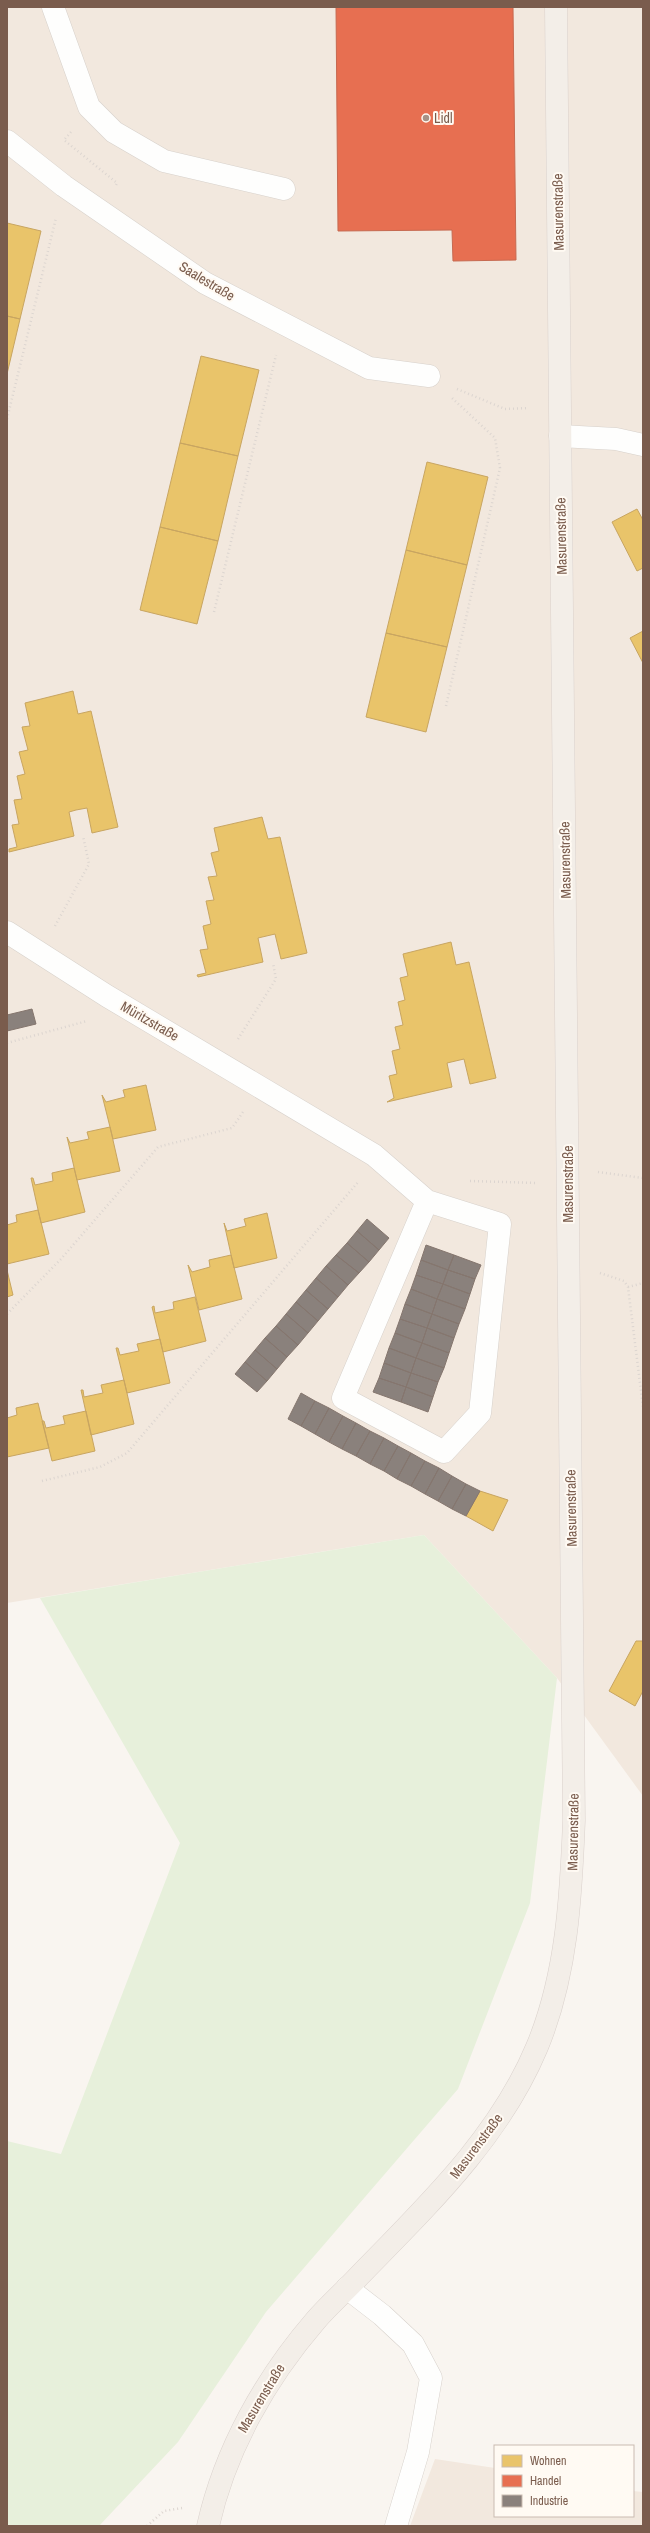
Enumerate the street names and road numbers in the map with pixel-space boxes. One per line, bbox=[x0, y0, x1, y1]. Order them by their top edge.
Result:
street label: Masurenstraße bbox=[548, 173, 568, 251]
street label: Saalestraße bbox=[176, 257, 238, 305]
street label: Masurenstraße bbox=[551, 497, 571, 575]
street label: Masurenstraße bbox=[555, 821, 575, 899]
street label: Müritzstraße bbox=[118, 997, 182, 1045]
street label: Masurenstraße bbox=[559, 1145, 577, 1223]
street label: Masurenstraße bbox=[561, 1469, 581, 1547]
street label: Masurenstraße bbox=[563, 1793, 583, 1871]
street label: Masurenstraße bbox=[446, 2110, 506, 2182]
street label: Masurenstraße bbox=[233, 2360, 289, 2436]

